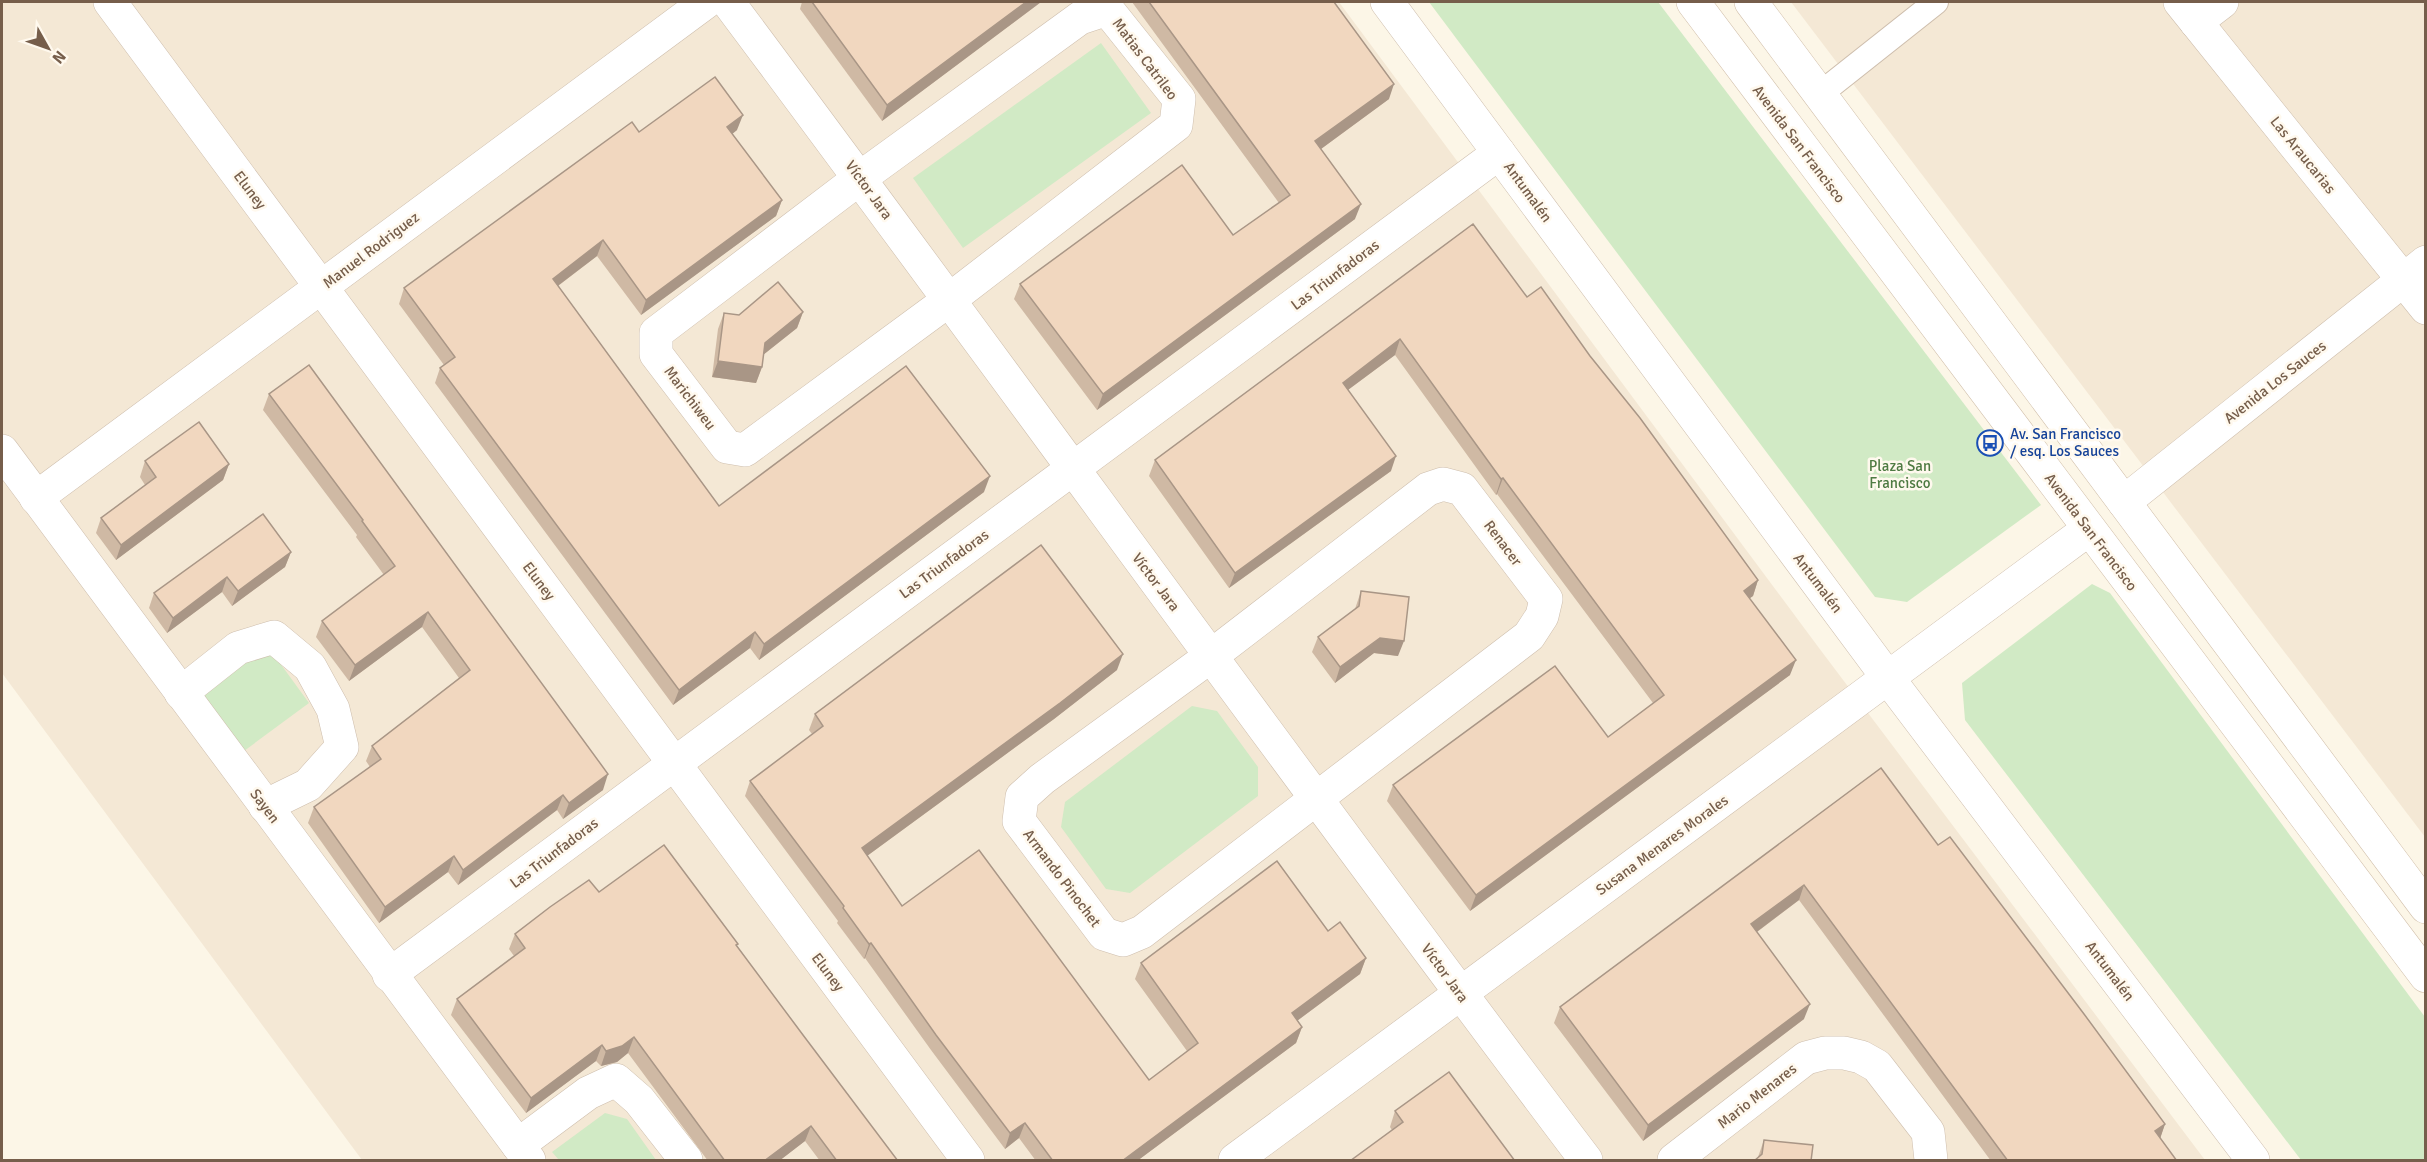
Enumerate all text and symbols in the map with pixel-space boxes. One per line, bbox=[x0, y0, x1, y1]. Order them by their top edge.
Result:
street label: Matias Catrileo bbox=[1108, 15, 1182, 104]
north arrow bbox=[18, 18, 78, 78]
text: N bbox=[47, 46, 70, 68]
street label: Avenida San Francisco bbox=[1749, 82, 1849, 207]
street label: Las Araucarias bbox=[2266, 113, 2340, 198]
street label: Víctor Jara bbox=[842, 157, 896, 223]
street label: Antumalén bbox=[1500, 158, 1556, 226]
street label: Eluney bbox=[230, 167, 270, 213]
street label: Manuel Rodriguez bbox=[319, 208, 423, 292]
street label: Las Triunfadoras bbox=[1287, 236, 1383, 314]
street label: Avenida Los Sauces bbox=[2220, 336, 2330, 427]
street label: Marichiweu bbox=[660, 363, 720, 433]
place label: Av. San Francisco / esq. Los Sauces bbox=[2010, 425, 2121, 460]
bus stop icon: Av. San Francisco / esq. Los Sauces bbox=[1975, 428, 2005, 458]
park label: Plaza San Francisco bbox=[1869, 457, 1931, 492]
street label: Avenida San Francisco bbox=[2041, 470, 2141, 595]
street label: Renacer bbox=[1480, 517, 1526, 570]
street label: Las Triunfadoras bbox=[896, 525, 992, 602]
street label: Víctor Jara bbox=[1128, 549, 1184, 615]
street label: Antumalén bbox=[1790, 550, 1846, 616]
street label: Eluney bbox=[519, 558, 559, 604]
street label: Sayen bbox=[246, 785, 284, 827]
street label: Susana Menares Morales bbox=[1592, 791, 1732, 899]
street label: Las Triunfadoras bbox=[506, 814, 602, 892]
street label: Armando Pinochet bbox=[1019, 825, 1105, 931]
street label: Antumalén bbox=[2082, 938, 2138, 1004]
street label: Víctor Jara bbox=[1418, 940, 1472, 1006]
street label: Eluney bbox=[808, 949, 848, 995]
street label: Mario Menares bbox=[1714, 1059, 1800, 1132]

